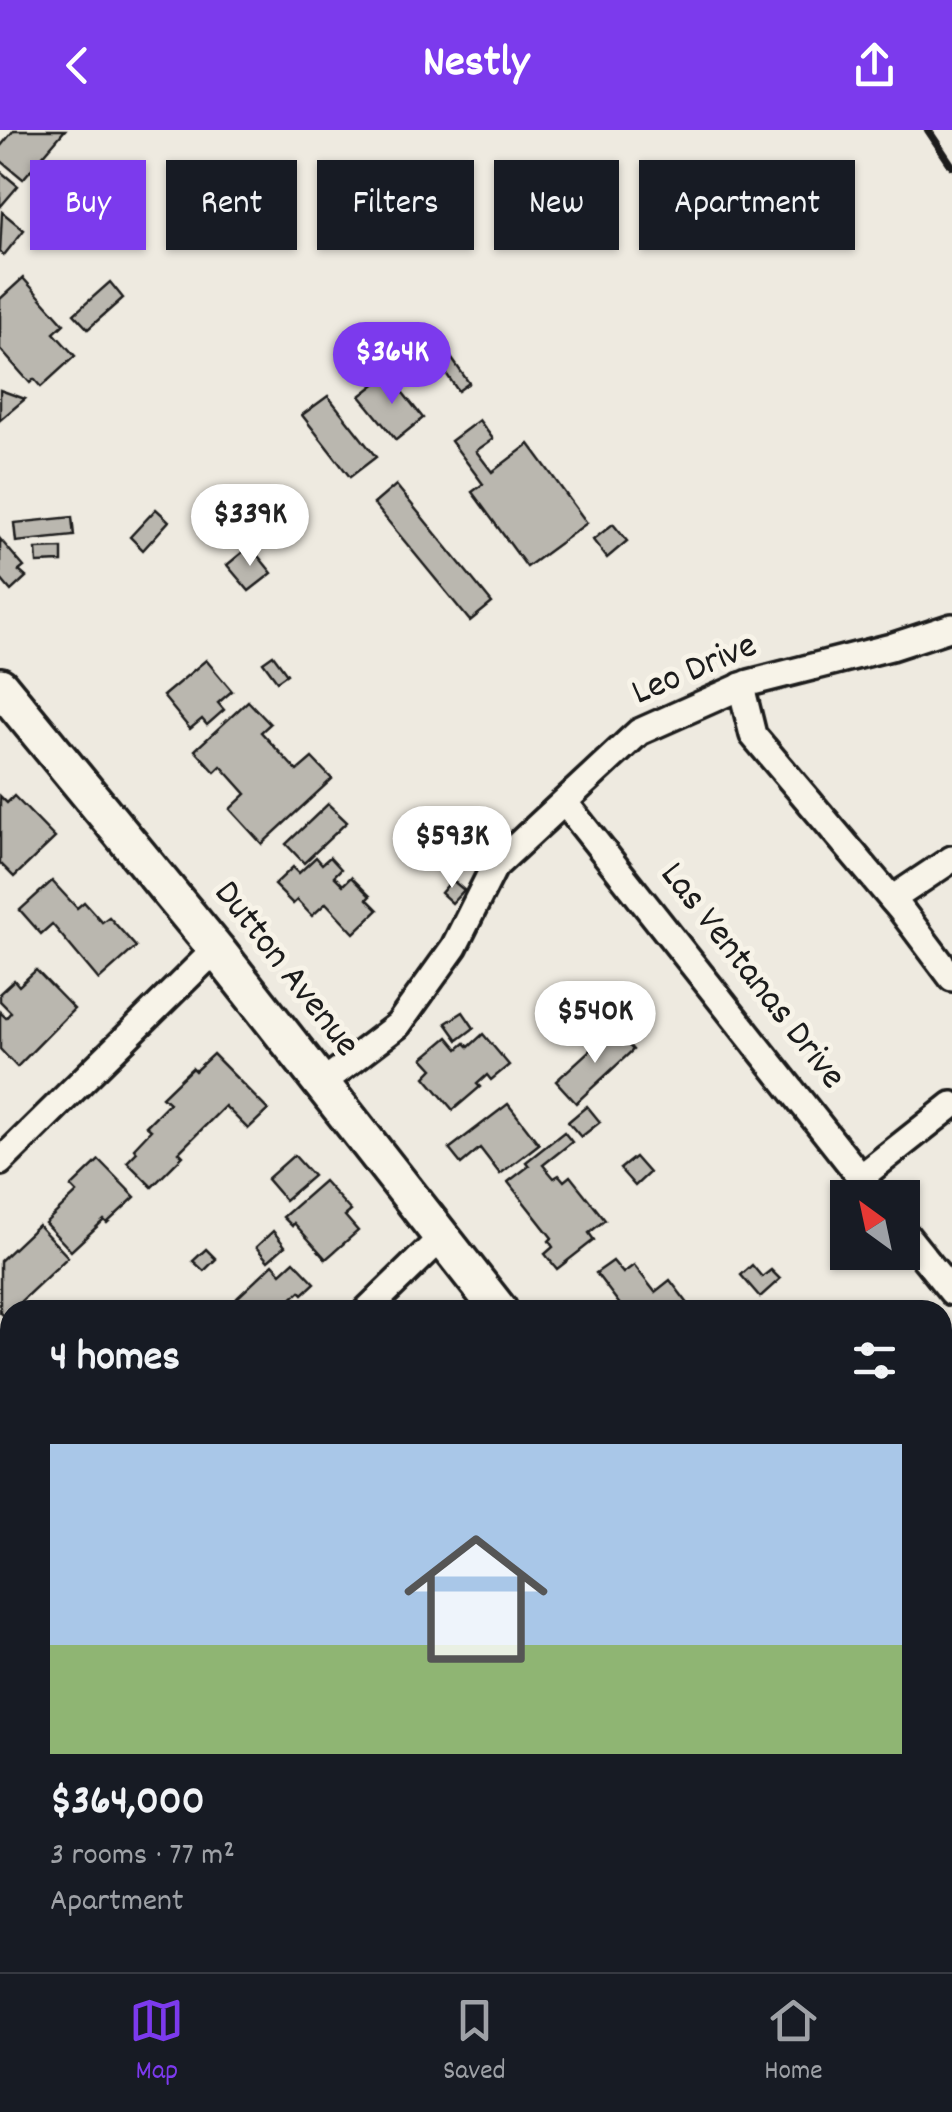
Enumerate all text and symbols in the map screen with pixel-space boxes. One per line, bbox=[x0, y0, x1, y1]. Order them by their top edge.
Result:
text: Nestly bbox=[423, 33, 529, 97]
icon: back bbox=[50, 38, 105, 93]
icon: share bbox=[847, 38, 902, 93]
chip: Buy bbox=[30, 160, 146, 250]
chip: Rent bbox=[166, 160, 297, 250]
chip: Filters bbox=[317, 160, 474, 250]
chip: New bbox=[494, 160, 619, 250]
chip: Apartment bbox=[639, 160, 855, 250]
pin: $364K bbox=[322, 322, 462, 407]
text: $364K bbox=[355, 331, 429, 377]
pin: $339K bbox=[180, 484, 320, 569]
text: $339K bbox=[213, 493, 287, 539]
street label: Leo Drive bbox=[624, 620, 766, 722]
pin: $593K bbox=[382, 806, 522, 891]
text: $593K bbox=[415, 815, 489, 861]
street label: Las Ventanas Drive bbox=[644, 851, 858, 1103]
street label: Dutton Avenue bbox=[198, 870, 372, 1070]
pin: $540K bbox=[525, 981, 665, 1066]
text: $540K bbox=[557, 990, 633, 1036]
north arrow bbox=[830, 1180, 920, 1270]
map controls bbox=[830, 1180, 920, 1270]
text: 4 homes bbox=[50, 1330, 180, 1390]
icon: filters bbox=[847, 1333, 902, 1388]
icon: home bbox=[386, 1509, 566, 1689]
text: $364,000 bbox=[50, 1774, 205, 1834]
text: 3 rooms · 77 m² bbox=[50, 1834, 235, 1880]
text: Apartment bbox=[50, 1880, 184, 1926]
tab: Map bbox=[129, 1993, 184, 2093]
tab: Saved bbox=[443, 1993, 506, 2093]
tab: Home bbox=[764, 1993, 823, 2093]

